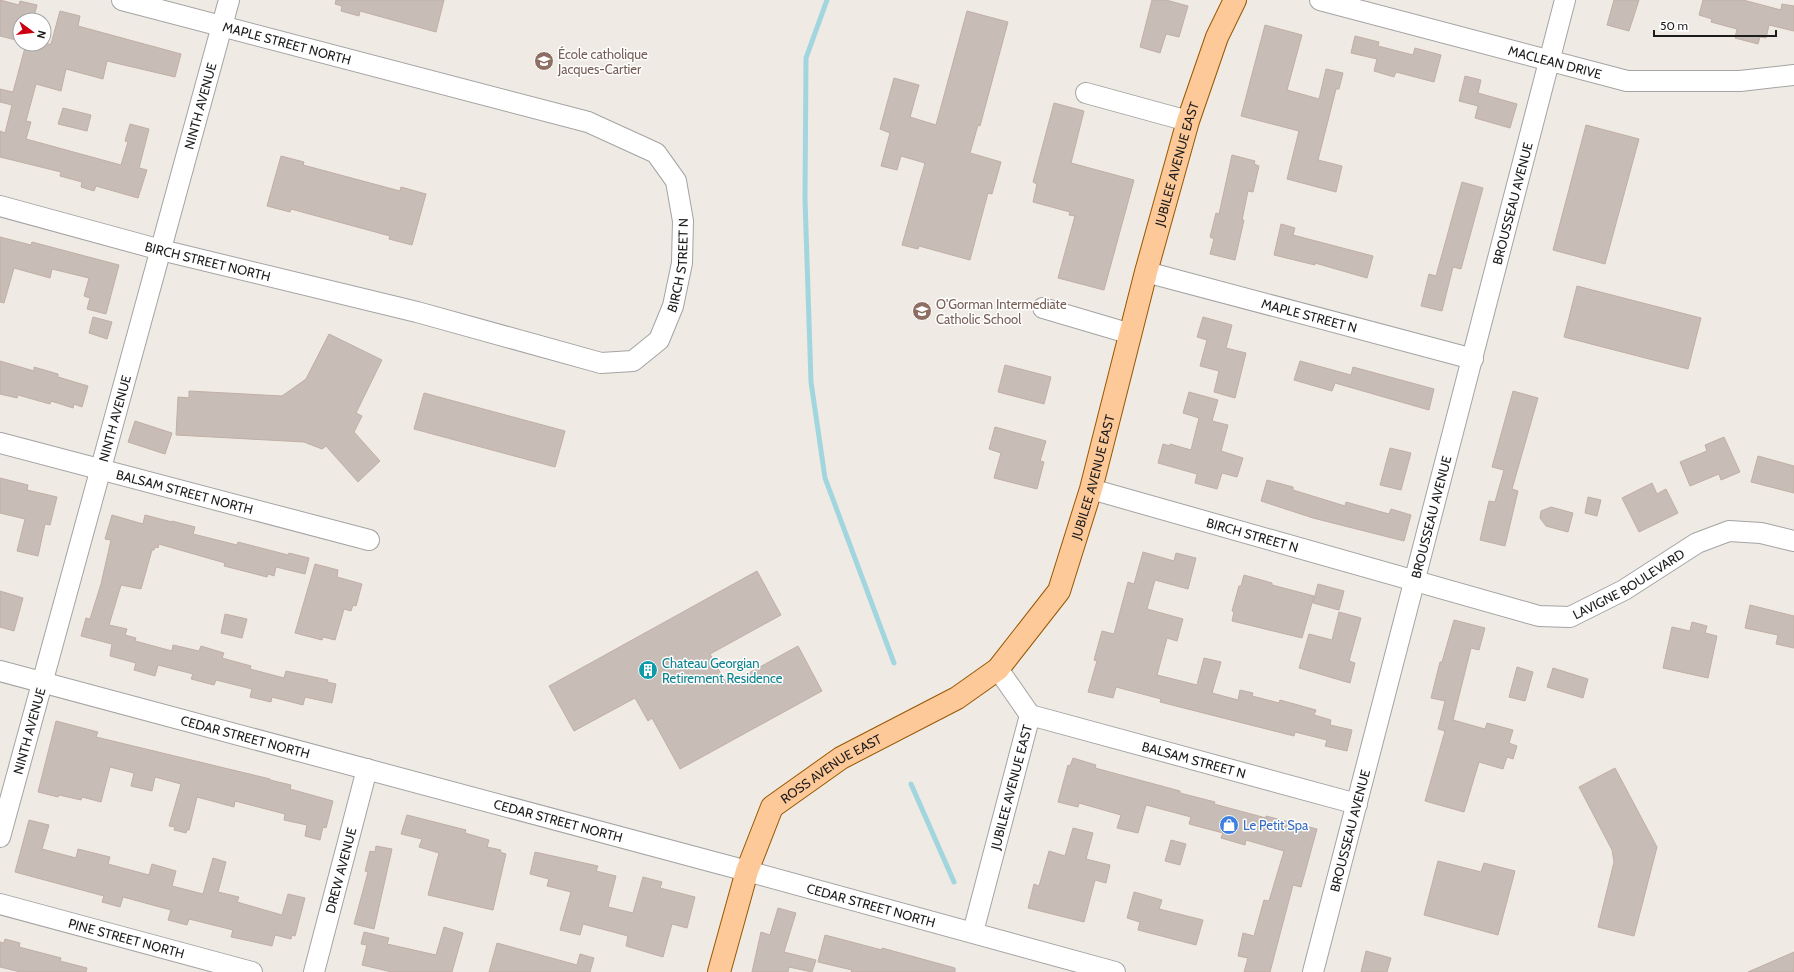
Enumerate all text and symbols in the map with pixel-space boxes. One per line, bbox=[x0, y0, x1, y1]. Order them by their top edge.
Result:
north arrow bbox=[12, 12, 52, 52]
scale bar bbox=[1654, 12, 1776, 38]
street label: MAPLE STREET NORTH bbox=[221, 18, 353, 68]
text: 50 m bbox=[1660, 18, 1688, 33]
text: N bbox=[34, 29, 49, 40]
street label: MACLEAN DRIVE bbox=[1506, 42, 1603, 82]
place label: École catholique Jacques-Cartier bbox=[557, 45, 648, 77]
school or university icon: École catholique Jacques-Cartier bbox=[533, 50, 555, 72]
street label: NINTH AVENUE bbox=[181, 61, 219, 151]
street label: JUBILEE AVENUE EAST bbox=[1151, 100, 1202, 229]
street label: BROUSSEAU AVENUE bbox=[1489, 140, 1536, 266]
street label: BIRCH STREET N bbox=[663, 218, 691, 315]
street label: BIRCH STREET NORTH bbox=[143, 238, 272, 284]
street label: MAPLE STREET N bbox=[1260, 295, 1359, 336]
place label: O'Gorman Intermediate Catholic School bbox=[936, 296, 1067, 327]
school or university icon: O'Gorman Intermediate Catholic School bbox=[911, 300, 933, 322]
street label: NINTH AVENUE bbox=[95, 373, 134, 463]
street label: JUBILEE AVENUE EAST bbox=[1067, 413, 1118, 542]
street label: BROUSSEAU AVENUE bbox=[1407, 454, 1454, 580]
street label: BALSAM STREET NORTH bbox=[114, 466, 255, 517]
street label: BIRCH STREET N bbox=[1205, 514, 1300, 555]
street label: LAVIGNE BOULEVARD bbox=[1570, 545, 1687, 622]
place label: Chateau Georgian Retirement Residence bbox=[662, 655, 783, 686]
building icon: Chateau Georgian Retirement Residence bbox=[637, 659, 659, 681]
street label: NINTH AVENUE bbox=[10, 686, 48, 776]
street label: CEDAR STREET NORTH bbox=[179, 712, 312, 762]
street label: JUBILEE AVENUE EAST bbox=[987, 723, 1035, 852]
street label: ROSS AVENUE EAST bbox=[777, 730, 884, 807]
street label: BALSAM STREET N bbox=[1140, 738, 1248, 781]
street label: BROUSSEAU AVENUE bbox=[1326, 768, 1373, 894]
street label: CEDAR STREET NORTH bbox=[492, 796, 625, 845]
shop icon: Le Petit Spa bbox=[1218, 814, 1240, 836]
place label: Le Petit Spa bbox=[1243, 817, 1309, 833]
street label: DREW AVENUE bbox=[322, 826, 359, 915]
street label: CEDAR STREET NORTH bbox=[805, 880, 937, 930]
street label: PINE STREET NORTH bbox=[67, 915, 186, 961]

